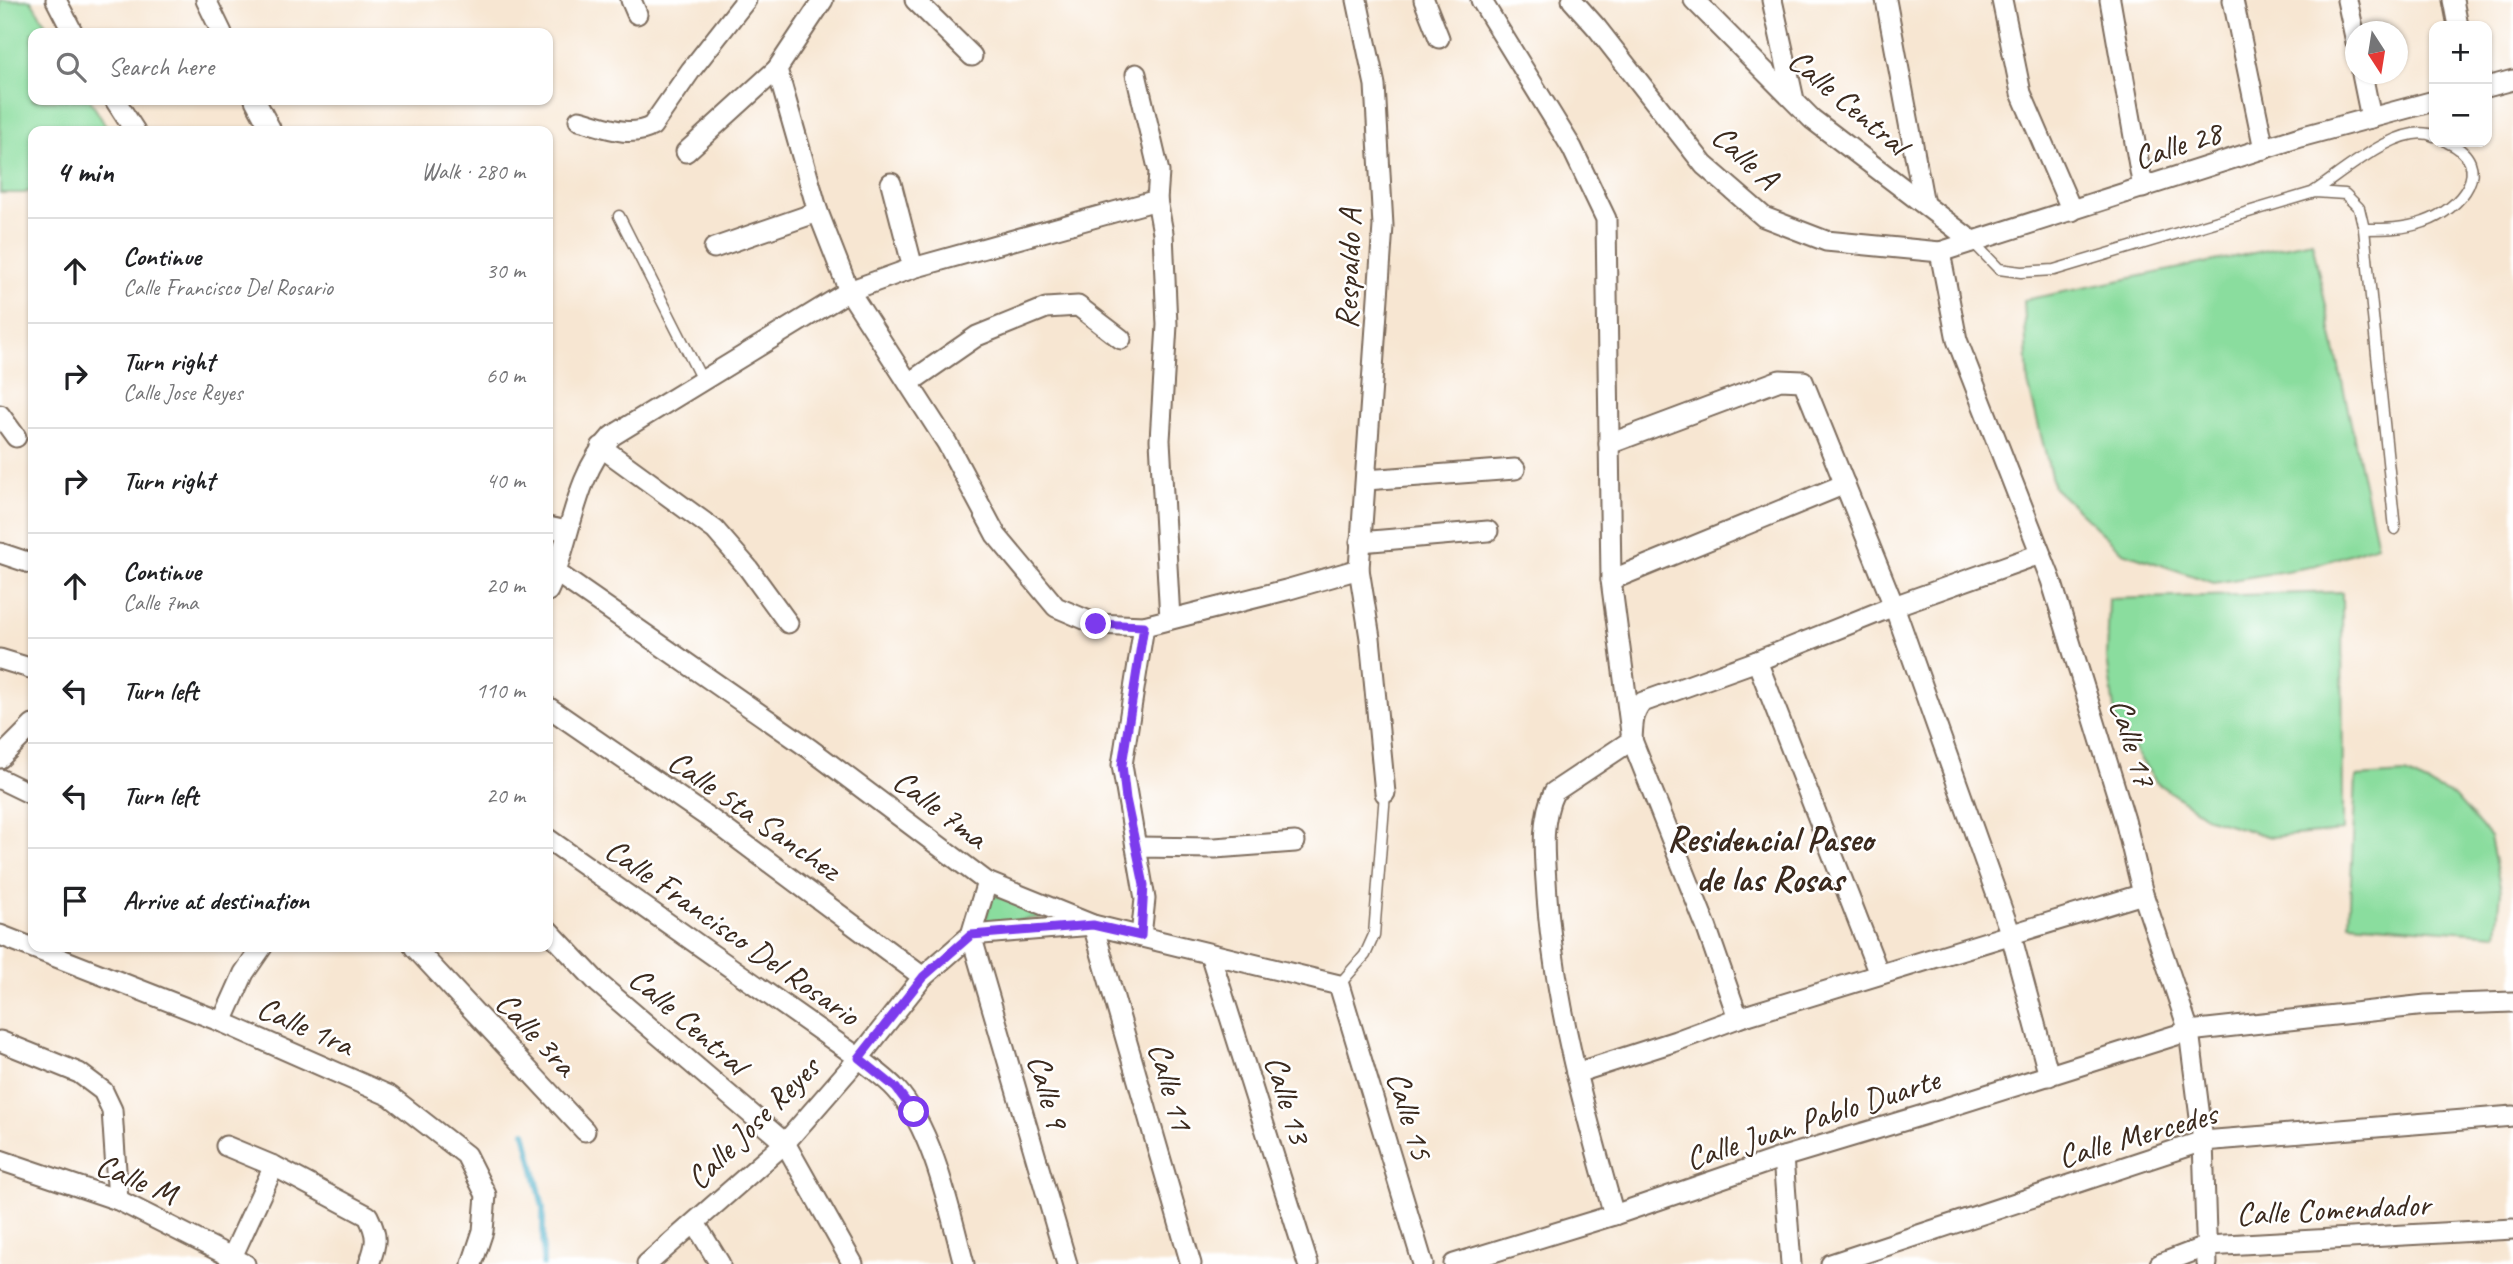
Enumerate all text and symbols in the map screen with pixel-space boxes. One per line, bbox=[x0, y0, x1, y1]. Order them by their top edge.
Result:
north arrow bbox=[2345, 21, 2408, 84]
map controls bbox=[2429, 21, 2492, 147]
button: + bbox=[2429, 21, 2492, 84]
search box bbox=[28, 28, 553, 105]
street label: Calle Central bbox=[1780, 39, 1921, 168]
icon: search bbox=[52, 48, 90, 86]
text: Search here bbox=[108, 50, 214, 83]
button: − bbox=[2429, 84, 2492, 147]
street label: Calle 28 bbox=[2128, 110, 2229, 179]
street label: Calle A bbox=[1703, 115, 1789, 199]
text: 4 min bbox=[56, 153, 113, 191]
text: Walk · 280 m bbox=[421, 157, 525, 186]
street label: Respaldo A bbox=[1325, 207, 1371, 330]
text: Continue bbox=[123, 240, 201, 273]
icon: ahead bbox=[56, 252, 94, 290]
text: 30 m bbox=[486, 256, 525, 285]
text: Calle Francisco Del Rosario bbox=[123, 273, 333, 302]
text: Turn right bbox=[123, 345, 214, 378]
icon: right bbox=[56, 357, 94, 395]
text: 60 m bbox=[486, 361, 525, 390]
text: Calle Jose Reyes bbox=[123, 378, 243, 407]
icon: right bbox=[56, 462, 94, 500]
text: Turn right bbox=[123, 464, 214, 497]
text: 40 m bbox=[486, 466, 525, 495]
text: Continue bbox=[123, 555, 201, 588]
icon: ahead bbox=[56, 567, 94, 605]
text: 20 m bbox=[486, 571, 525, 600]
text: Calle 7ma bbox=[123, 588, 198, 617]
route end bbox=[1080, 608, 1111, 639]
icon: left bbox=[56, 672, 94, 710]
text: Turn left bbox=[123, 674, 198, 707]
text: 110 m bbox=[476, 676, 525, 705]
street label: Calle 17 bbox=[2100, 693, 2167, 793]
street label: Calle 5ta Sanchez bbox=[660, 740, 851, 891]
street label: Calle 7ma bbox=[885, 760, 998, 859]
icon: left bbox=[56, 777, 94, 815]
text: Turn left bbox=[123, 779, 198, 812]
text: 20 m bbox=[486, 781, 525, 810]
district label: Residencial Paseo de las Rosas bbox=[1667, 817, 1876, 902]
street label: Calle Francisco Del Rosario bbox=[597, 828, 870, 1037]
icon: arrive bbox=[56, 882, 94, 920]
text: Arrive at destination bbox=[123, 884, 309, 917]
street label: Calle Central bbox=[620, 958, 761, 1087]
street label: Calle 3ra bbox=[487, 982, 588, 1087]
street label: Calle 1ra bbox=[251, 986, 363, 1067]
street label: Calle 11 bbox=[1139, 1037, 1204, 1137]
street label: Calle Jose Reyes bbox=[677, 1045, 830, 1198]
street label: Calle 9 bbox=[1018, 1050, 1079, 1136]
street label: Calle 13 bbox=[1255, 1050, 1322, 1150]
street label: Calle Juan Pablo Duarte bbox=[1680, 1057, 1947, 1180]
street label: Calle 15 bbox=[1377, 1066, 1444, 1166]
street label: Calle Mercedes bbox=[2053, 1091, 2224, 1178]
route start bbox=[898, 1096, 929, 1127]
street label: Calle M bbox=[90, 1143, 185, 1215]
street label: Calle Comendador bbox=[2235, 1183, 2434, 1235]

